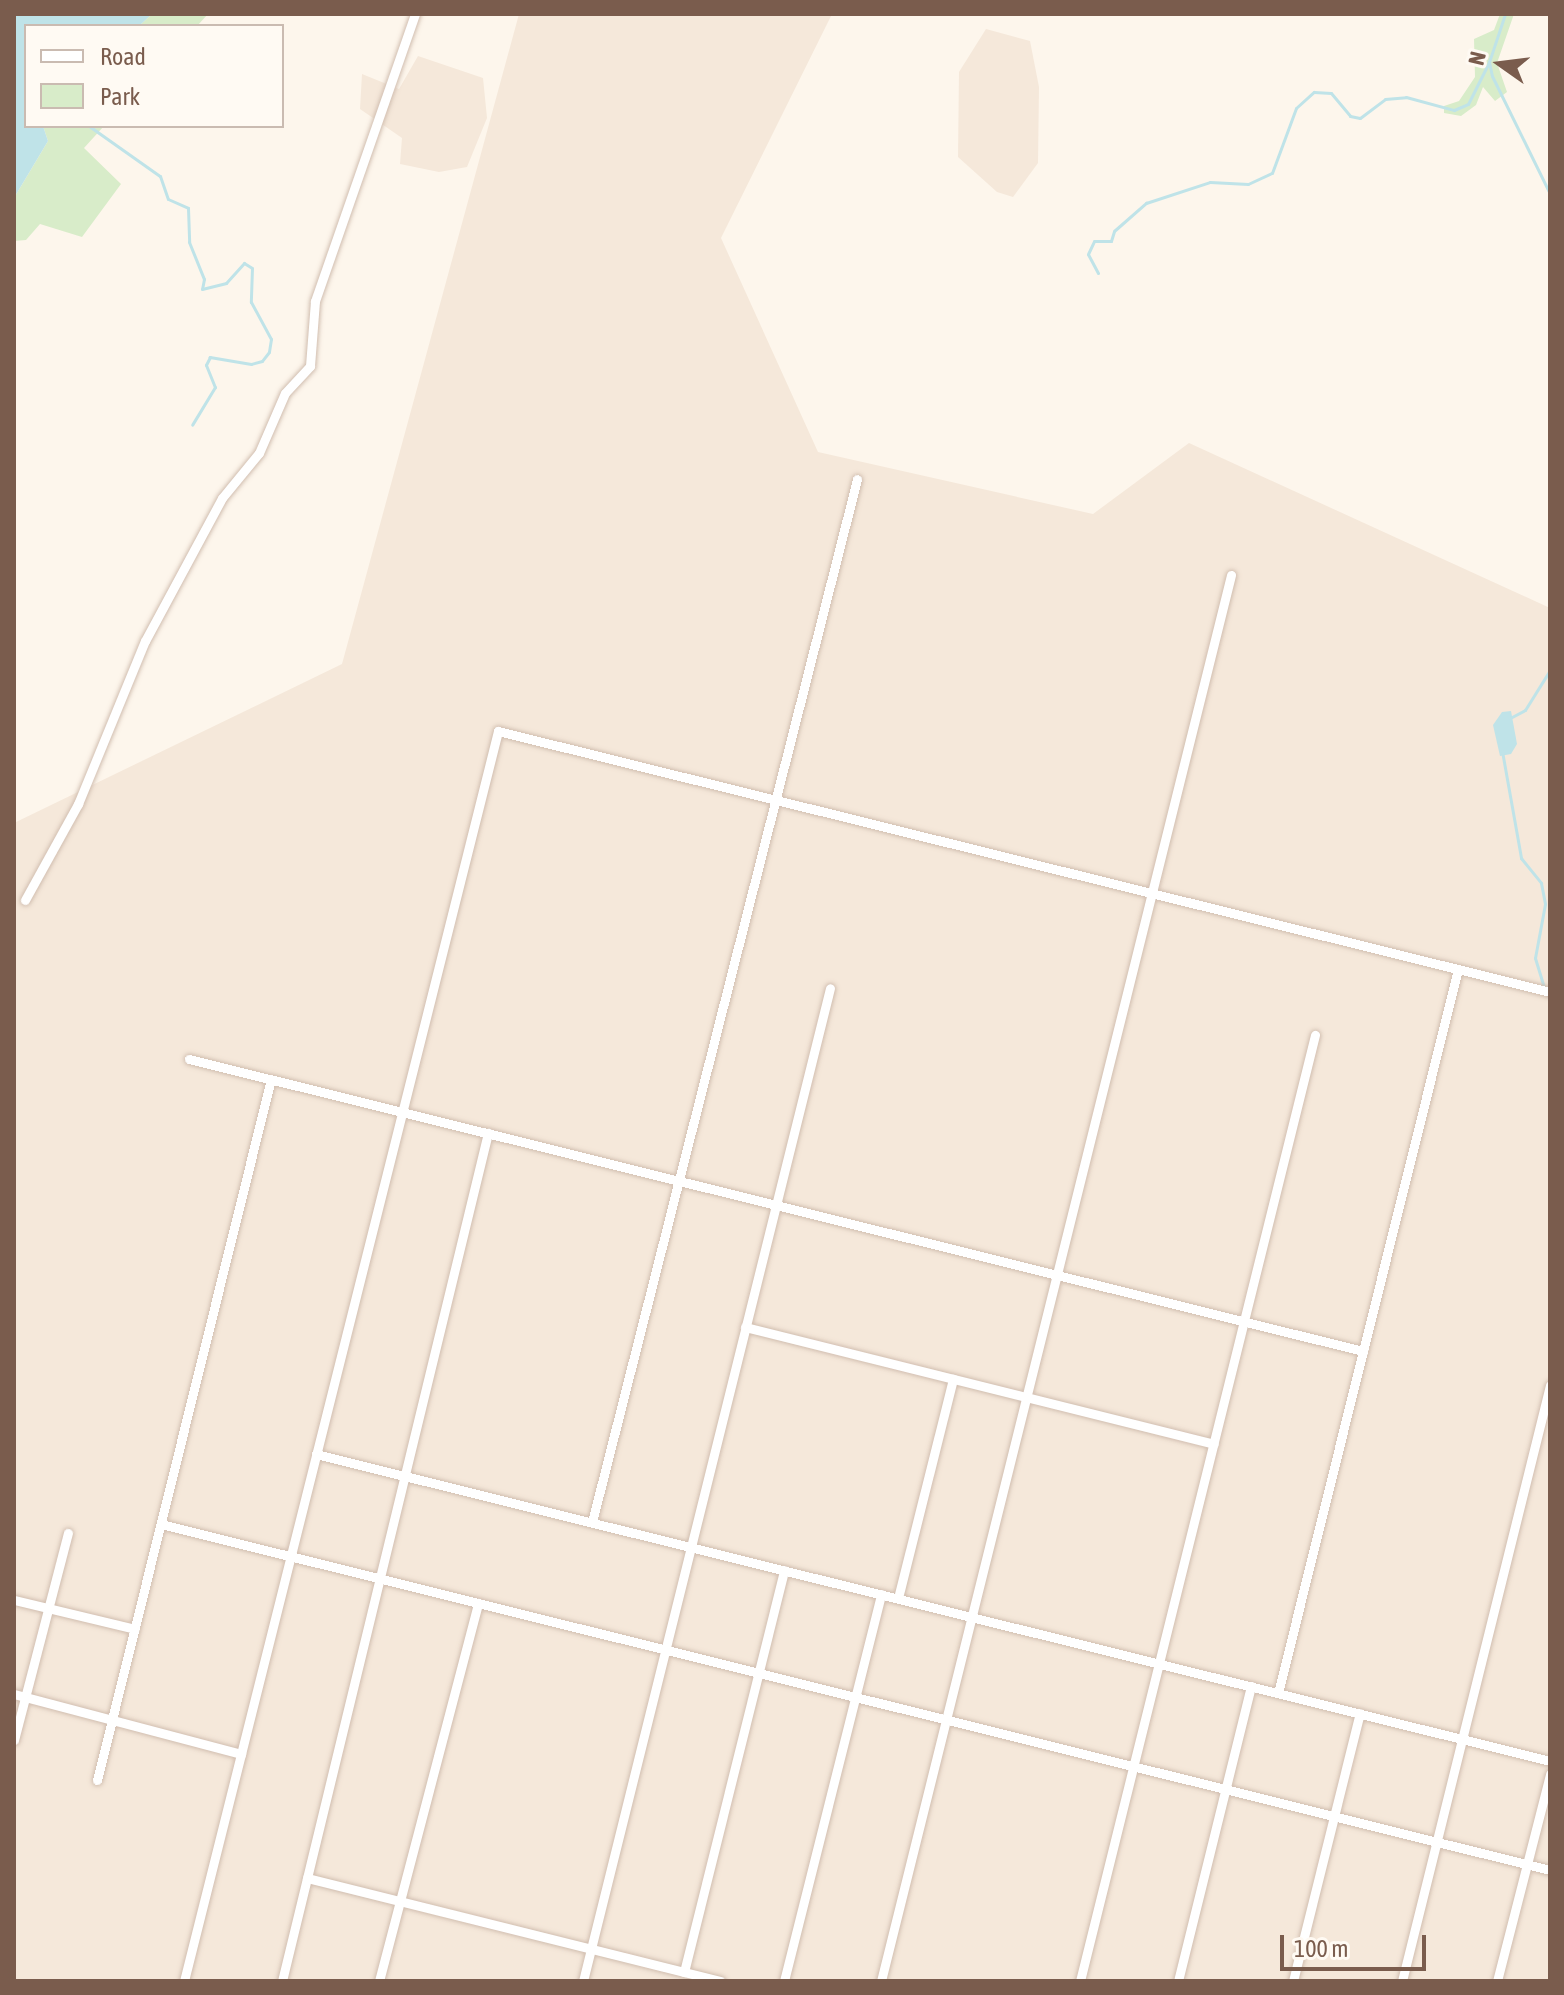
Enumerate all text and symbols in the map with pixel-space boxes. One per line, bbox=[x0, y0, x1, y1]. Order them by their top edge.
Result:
legend bbox=[24, 24, 284, 128]
north arrow bbox=[1460, 24, 1540, 104]
text: Road bbox=[100, 43, 146, 70]
text: N bbox=[1463, 49, 1491, 68]
text: Park bbox=[100, 83, 140, 110]
scale bar bbox=[1284, 1919, 1430, 1969]
text: 100 m bbox=[1294, 1935, 1348, 1962]

